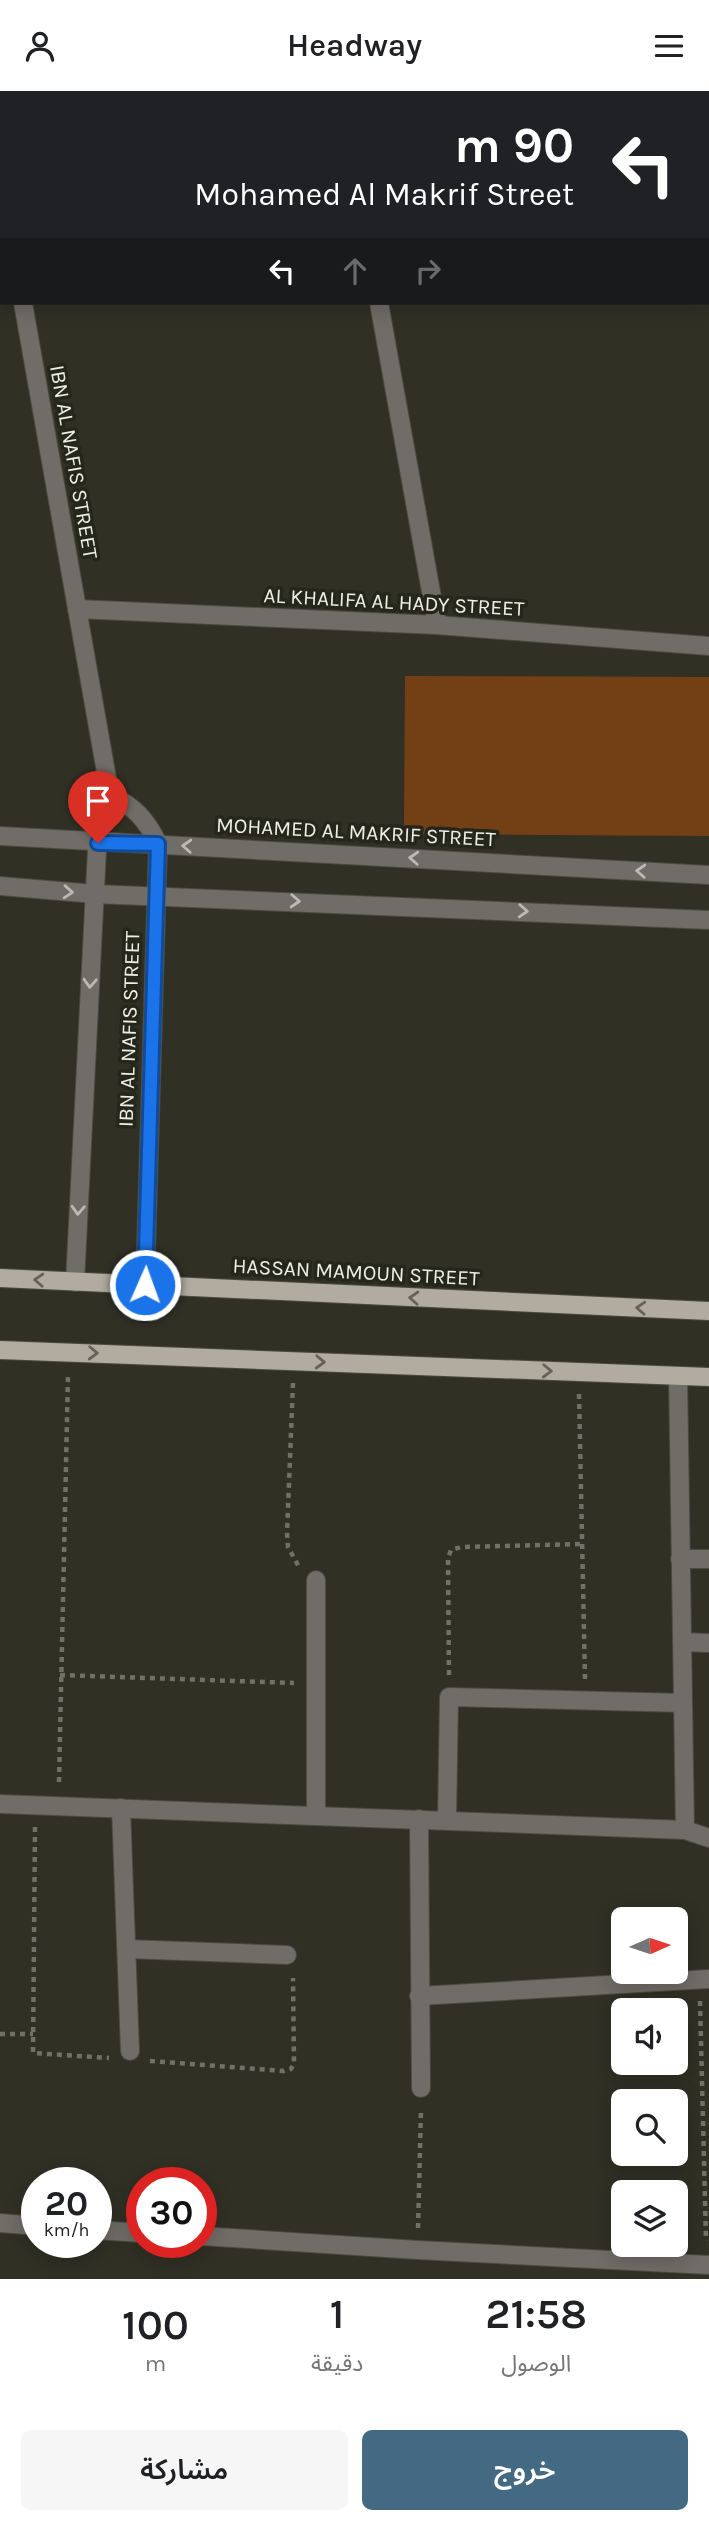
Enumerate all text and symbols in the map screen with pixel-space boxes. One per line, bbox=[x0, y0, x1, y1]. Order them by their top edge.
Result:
icon: person bbox=[21, 27, 59, 65]
text: Headway bbox=[287, 27, 422, 64]
icon: menu bbox=[650, 27, 688, 65]
text: 90 m bbox=[454, 117, 574, 174]
icon: left bbox=[598, 119, 689, 210]
text: Mohamed Al Makrif Street bbox=[194, 176, 574, 213]
icon: left bbox=[263, 252, 301, 290]
icon: ahead bbox=[336, 252, 374, 290]
icon: right bbox=[409, 252, 447, 290]
street label: IBN AL NAFIS STREET bbox=[45, 363, 103, 561]
street label: AL KHALIFA AL HADY STREET bbox=[263, 583, 526, 621]
pin bbox=[68, 771, 128, 843]
icon: arrive bbox=[79, 782, 117, 820]
street label: MOHAMED AL MAKRIF STREET bbox=[215, 813, 497, 851]
one-way arrow bbox=[181, 838, 192, 853]
one-way arrow bbox=[408, 851, 419, 866]
one-way arrow bbox=[635, 864, 646, 879]
one-way arrow bbox=[63, 884, 74, 899]
one-way arrow bbox=[290, 894, 301, 909]
one-way arrow bbox=[517, 904, 528, 919]
street label: IBN AL NAFIS STREET bbox=[114, 930, 144, 1128]
one-way arrow bbox=[83, 978, 98, 989]
one-way arrow bbox=[71, 1205, 86, 1216]
position arrow bbox=[108, 1248, 182, 1322]
street label: HASSAN MAMOUN STREET bbox=[232, 1254, 481, 1290]
one-way arrow bbox=[34, 1273, 45, 1288]
one-way arrow bbox=[408, 1290, 419, 1305]
one-way arrow bbox=[635, 1301, 646, 1316]
one-way arrow bbox=[87, 1346, 98, 1361]
one-way arrow bbox=[315, 1355, 326, 1370]
one-way arrow bbox=[543, 1363, 553, 1379]
north arrow bbox=[611, 1907, 688, 1985]
map controls bbox=[611, 1907, 688, 2257]
button: sound bbox=[611, 1998, 688, 2075]
button: search bbox=[611, 2089, 688, 2166]
speed limit sign: 30 bbox=[126, 2167, 217, 2258]
button: layers bbox=[611, 2180, 688, 2257]
text: 20 bbox=[45, 2183, 88, 2224]
text: km/h bbox=[44, 2219, 89, 2241]
text: 1 bbox=[330, 2289, 344, 2339]
text: 21:58 bbox=[485, 2289, 587, 2339]
text: 100 bbox=[122, 2300, 189, 2350]
text: m bbox=[145, 2350, 166, 2377]
text: دقيقة bbox=[311, 2350, 363, 2377]
text: الوصول bbox=[501, 2350, 571, 2377]
button: مشاركة bbox=[21, 2430, 348, 2510]
button: خروج bbox=[362, 2430, 688, 2510]

